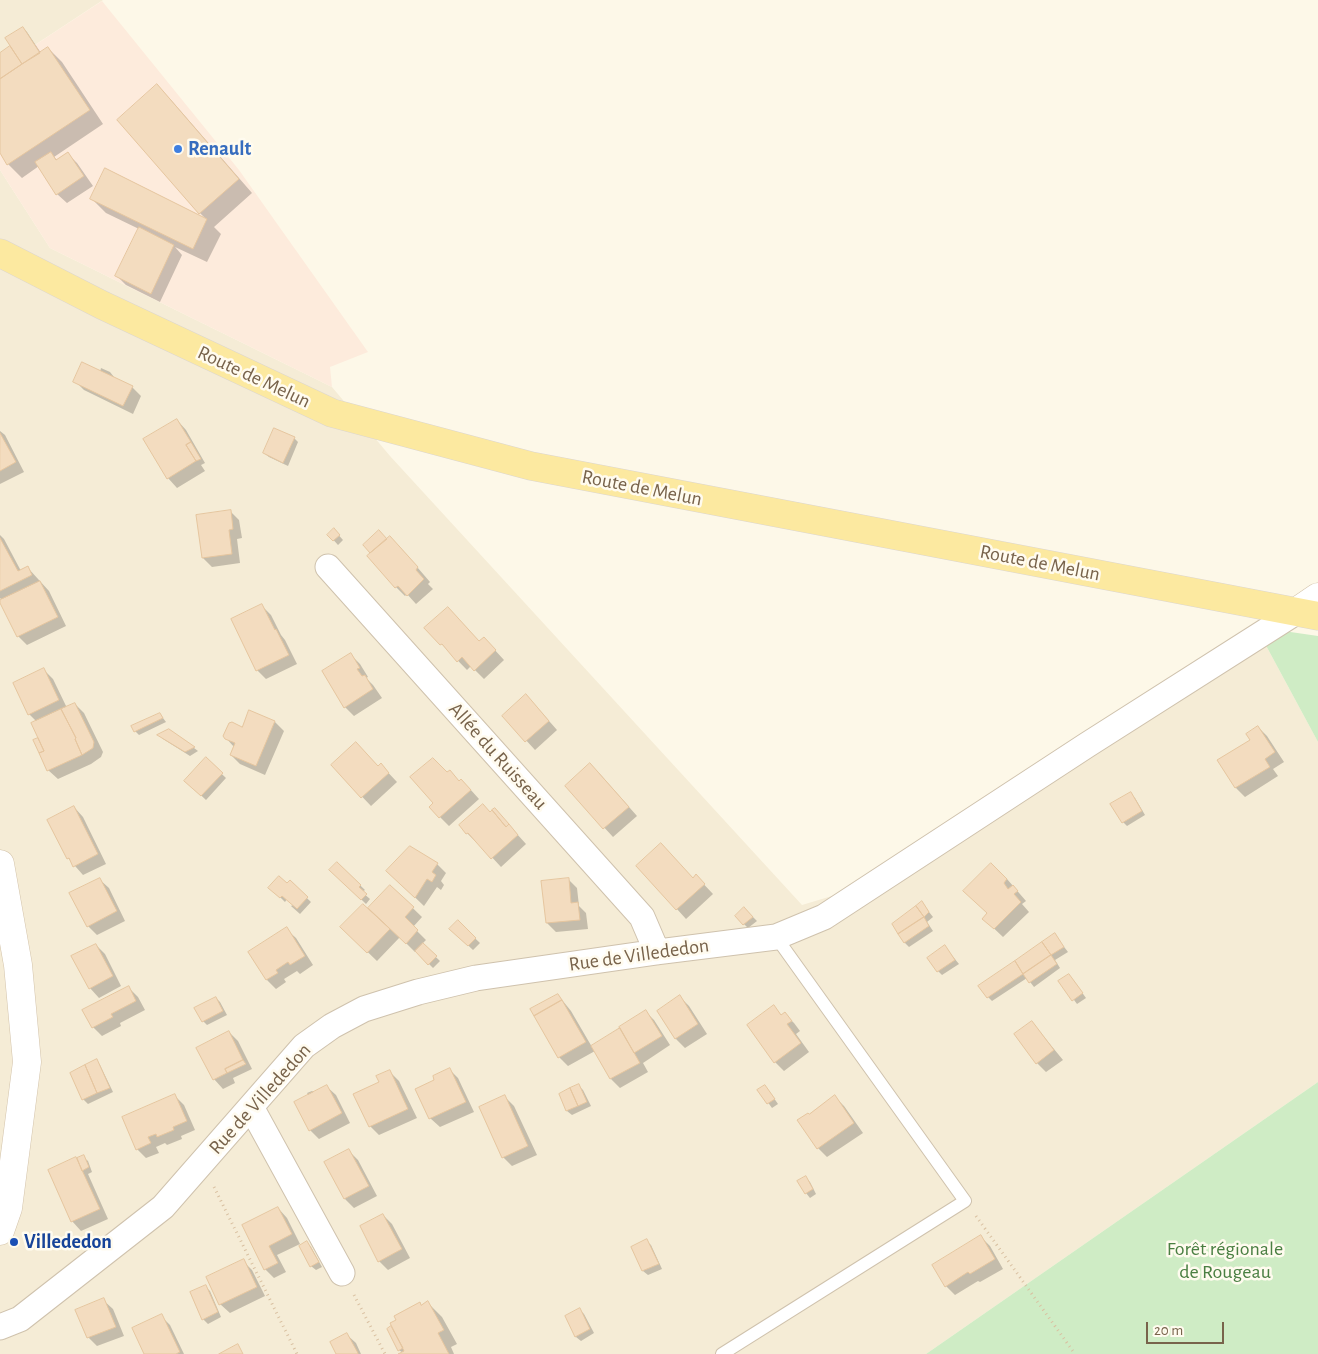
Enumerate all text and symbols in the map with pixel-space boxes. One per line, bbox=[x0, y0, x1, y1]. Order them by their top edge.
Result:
place label: Renault bbox=[188, 137, 251, 161]
marker: Renault bbox=[172, 143, 184, 155]
street label: Route de Melun bbox=[194, 340, 314, 414]
street label: Route de Melun bbox=[580, 465, 704, 511]
street label: Route de Melun bbox=[978, 540, 1102, 586]
street label: Allée du Ruisseau bbox=[444, 697, 552, 815]
street label: Rue de Villededon bbox=[567, 933, 711, 977]
street label: Rue de Villededon bbox=[204, 1038, 316, 1160]
place label: Villededon bbox=[24, 1230, 112, 1254]
marker: Villededon bbox=[8, 1236, 20, 1248]
park label: Forêt régionale de Rougeau bbox=[1167, 1237, 1283, 1284]
scale bar bbox=[1148, 1312, 1226, 1344]
text: 20 m bbox=[1154, 1323, 1183, 1338]

